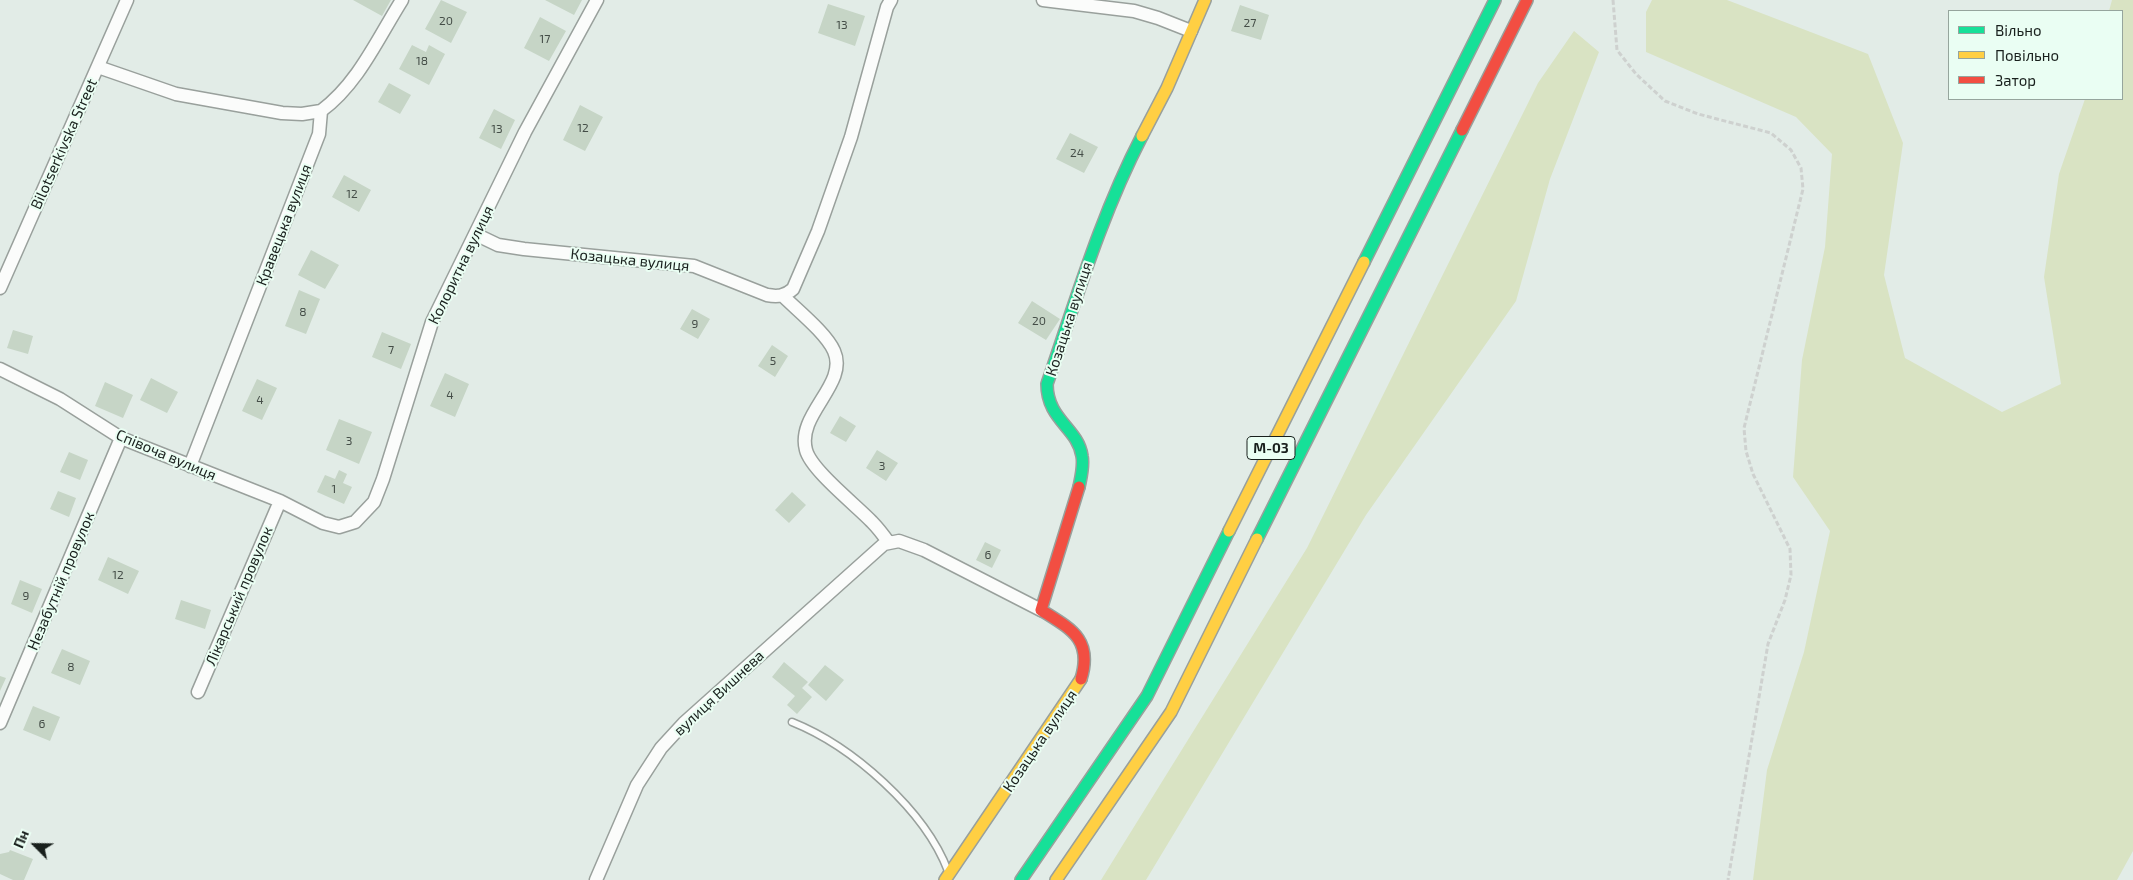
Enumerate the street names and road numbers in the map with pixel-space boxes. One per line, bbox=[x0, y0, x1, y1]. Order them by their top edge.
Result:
street label: Bilotserkivska Street bbox=[27, 76, 101, 212]
street label: Кравецька вулиця bbox=[253, 162, 315, 288]
street label: Колоритна вулиця bbox=[425, 203, 497, 327]
street label: Козацька вулиця bbox=[570, 245, 690, 275]
street label: Козацька вулиця bbox=[1042, 259, 1096, 379]
street label: Співоча вулиця bbox=[113, 426, 219, 484]
road number: М-03 bbox=[1247, 436, 1295, 459]
street label: Незабутній провулок bbox=[24, 509, 98, 653]
street label: Лікарський провулок bbox=[202, 524, 276, 668]
street label: вулиця Вишнева bbox=[670, 647, 768, 739]
street label: Козацька вулиця bbox=[999, 686, 1081, 796]

